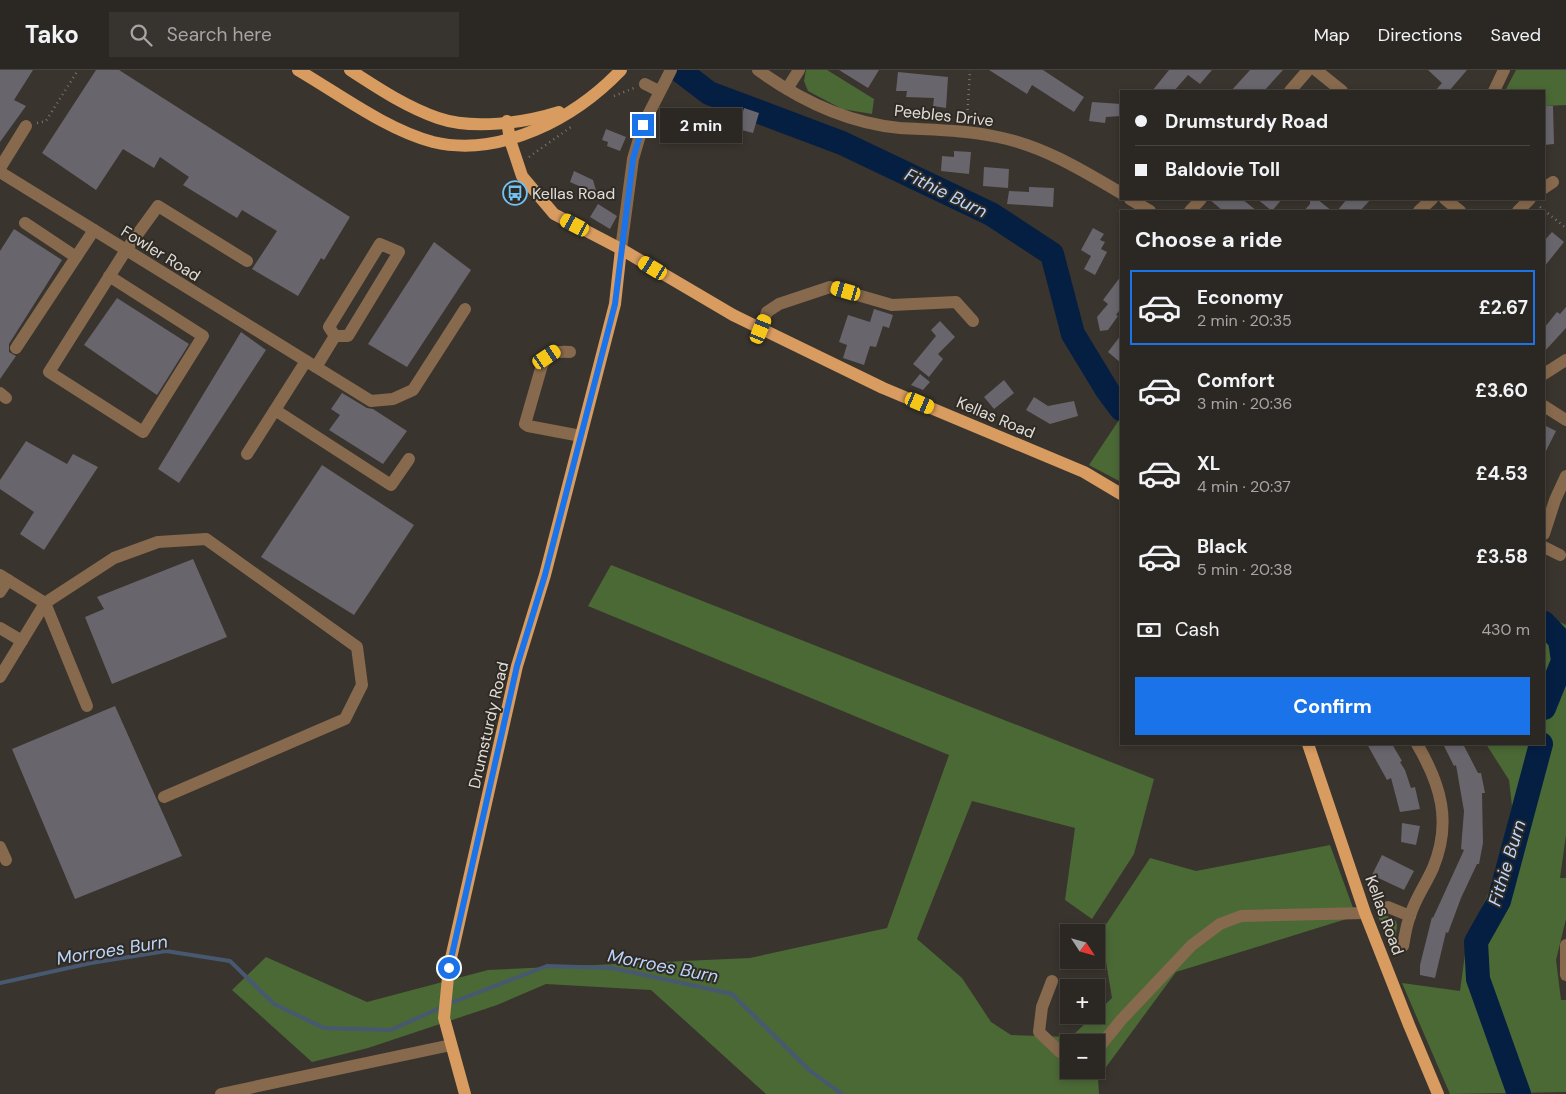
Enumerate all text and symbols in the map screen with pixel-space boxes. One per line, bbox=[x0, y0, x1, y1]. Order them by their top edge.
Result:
search box bbox=[109, 12, 459, 57]
text: Tako bbox=[25, 19, 79, 50]
icon: search bbox=[127, 21, 155, 49]
text: Search here bbox=[167, 22, 272, 47]
text: Map bbox=[1314, 23, 1350, 47]
text: Directions bbox=[1378, 23, 1463, 47]
text: Saved bbox=[1491, 23, 1541, 47]
street label: Peebles Drive bbox=[893, 100, 995, 131]
callout: 2 min bbox=[660, 108, 743, 142]
text: Drumsturdy Road bbox=[1165, 109, 1328, 134]
route end bbox=[632, 114, 654, 136]
text: 2 min bbox=[680, 115, 722, 136]
text: Baldovie Toll bbox=[1165, 157, 1280, 182]
water label: Fithie Burn bbox=[901, 163, 991, 223]
bus stop icon: Kellas Road bbox=[502, 180, 528, 206]
place label: Kellas Road bbox=[532, 183, 615, 204]
car bbox=[558, 211, 591, 239]
street label: Fowler Road bbox=[117, 221, 204, 286]
text: Choose a ride bbox=[1135, 225, 1283, 254]
car bbox=[636, 254, 669, 282]
car bbox=[829, 280, 862, 302]
icon: car bbox=[1137, 285, 1182, 330]
text: Economy bbox=[1197, 285, 1284, 310]
text: £2.67 bbox=[1479, 295, 1528, 320]
text: 2 min · 20:35 bbox=[1197, 310, 1292, 331]
car bbox=[748, 312, 773, 346]
car bbox=[530, 342, 563, 372]
icon: car bbox=[1137, 368, 1182, 413]
text: Comfort bbox=[1197, 368, 1275, 393]
text: £3.60 bbox=[1475, 378, 1528, 403]
car bbox=[903, 390, 936, 416]
street label: Kellas Road bbox=[953, 392, 1038, 443]
text: 3 min · 20:36 bbox=[1197, 393, 1292, 414]
icon: car bbox=[1137, 451, 1182, 496]
text: XL bbox=[1197, 451, 1220, 476]
text: £4.53 bbox=[1476, 461, 1528, 486]
text: 4 min · 20:37 bbox=[1197, 476, 1291, 497]
icon: car bbox=[1137, 534, 1182, 579]
text: Black bbox=[1197, 534, 1248, 559]
text: £3.58 bbox=[1476, 544, 1528, 569]
text: 5 min · 20:38 bbox=[1197, 559, 1292, 580]
icon: cash bbox=[1135, 616, 1163, 644]
text: Cash bbox=[1175, 617, 1219, 642]
text: 430 m bbox=[1481, 619, 1530, 640]
street label: Drumsturdy Road bbox=[464, 660, 513, 791]
button: Confirm bbox=[1135, 677, 1530, 735]
water label: Fithie Burn bbox=[1483, 817, 1531, 909]
street label: Kellas Road bbox=[1360, 872, 1409, 958]
north arrow bbox=[1060, 924, 1105, 969]
map controls bbox=[1060, 924, 1105, 1079]
water label: Morroes Burn bbox=[55, 929, 169, 971]
water label: Morroes Burn bbox=[606, 944, 720, 988]
route start bbox=[438, 957, 460, 979]
button: + bbox=[1060, 979, 1105, 1024]
button: − bbox=[1060, 1034, 1105, 1079]

